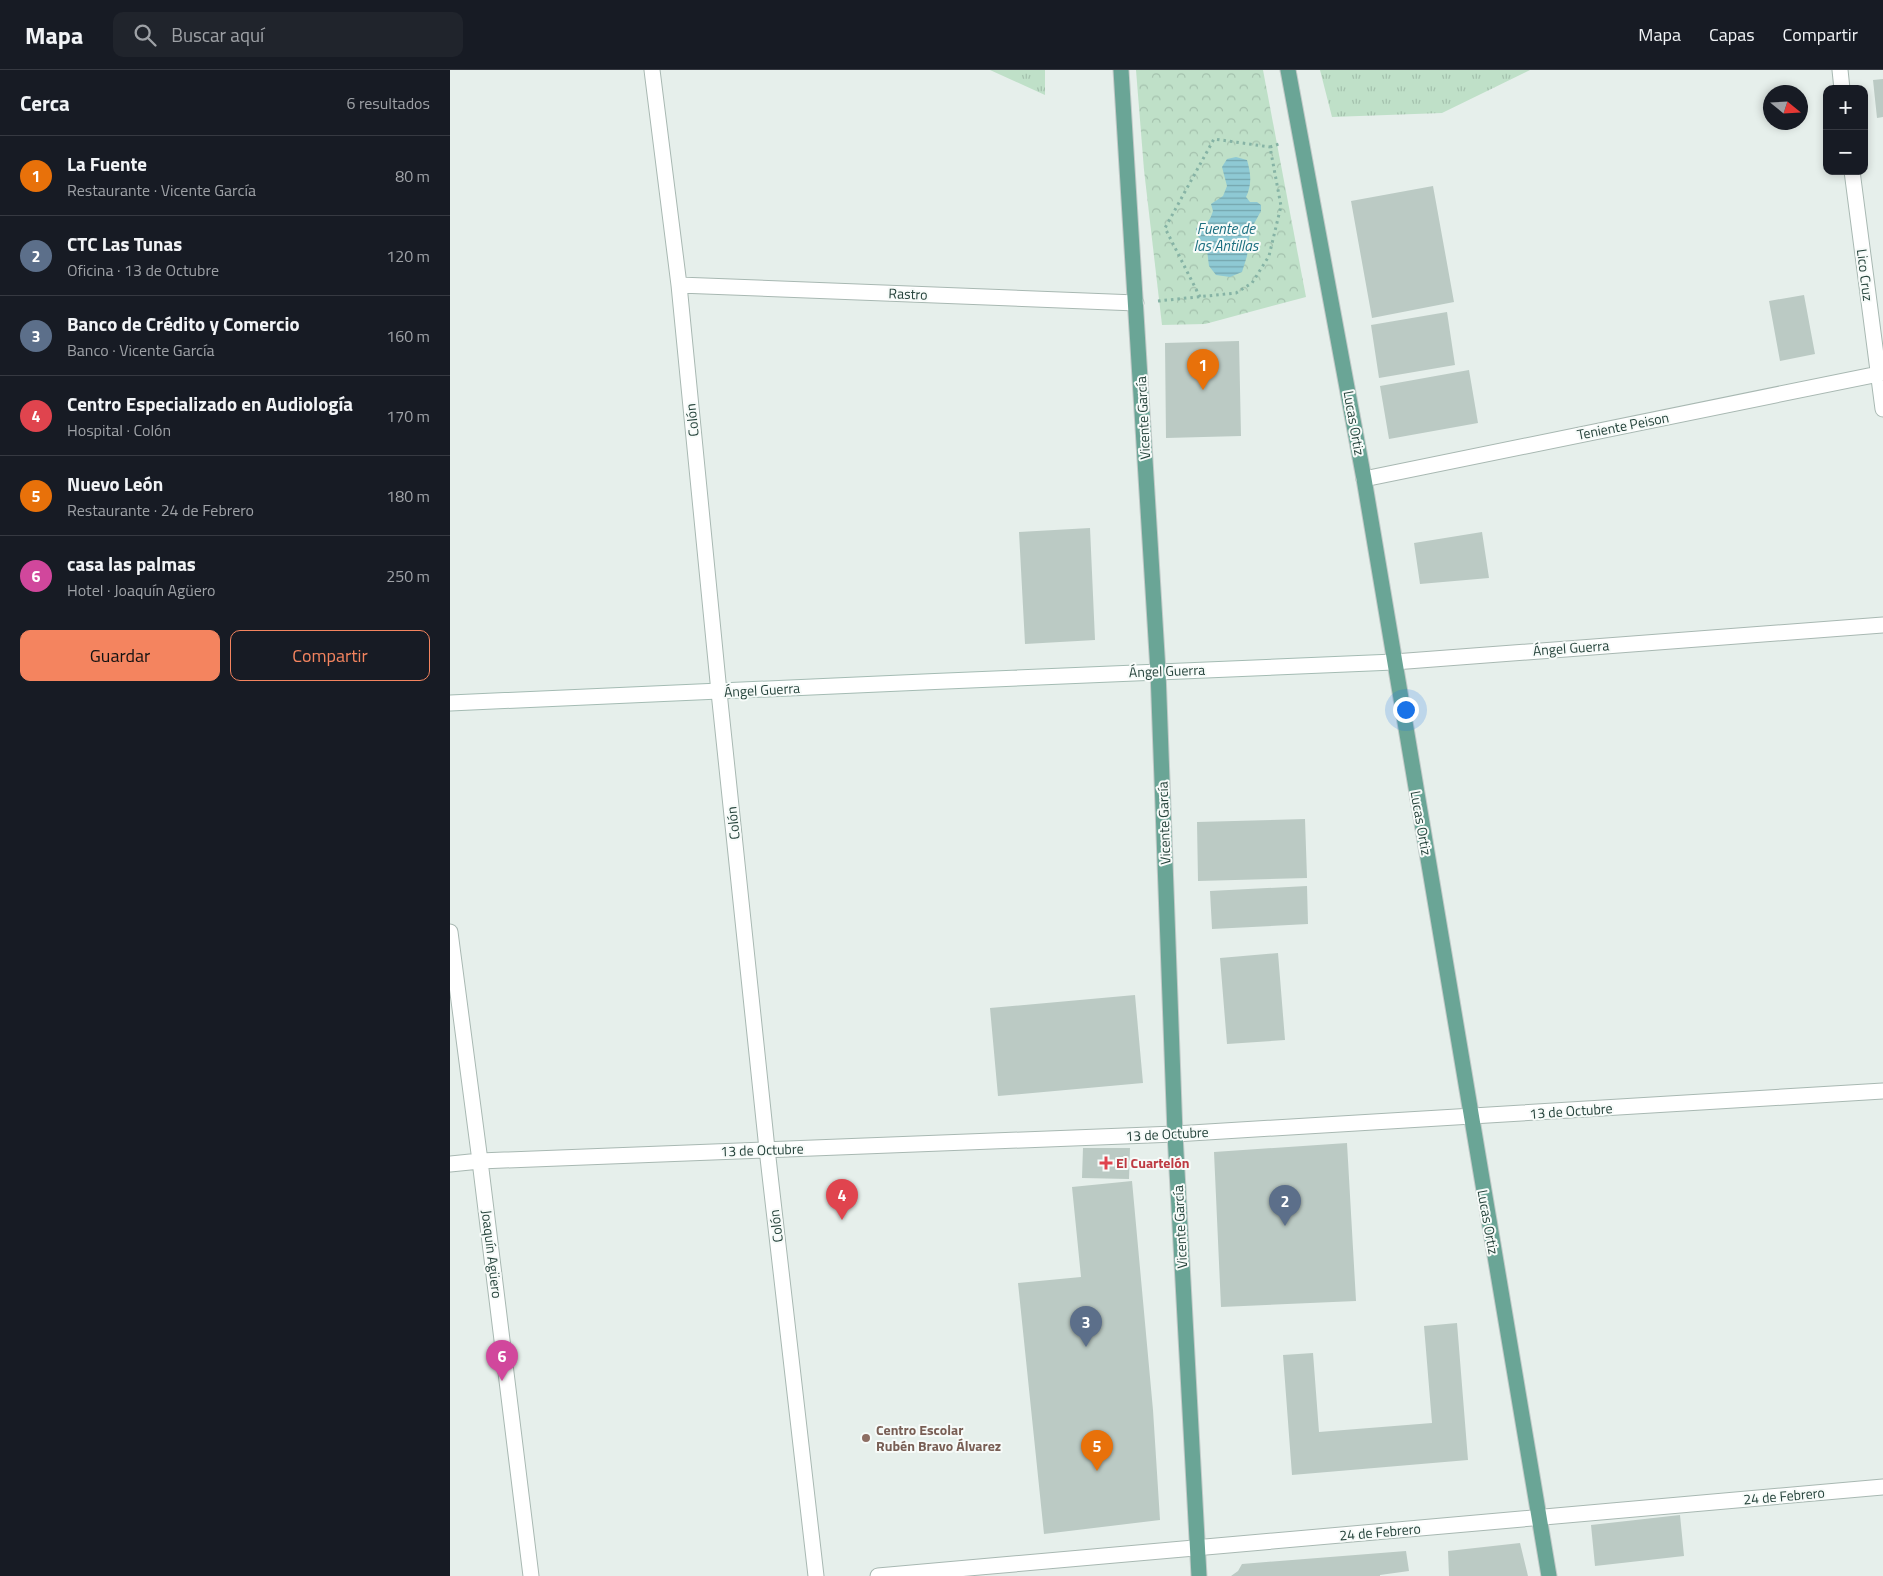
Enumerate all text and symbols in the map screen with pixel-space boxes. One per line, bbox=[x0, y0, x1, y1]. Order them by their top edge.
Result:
search box bbox=[113, 12, 463, 57]
text: Mapa bbox=[25, 17, 83, 53]
text: Buscar aquí bbox=[171, 20, 264, 49]
icon: search bbox=[131, 21, 159, 49]
text: Mapa bbox=[1638, 21, 1681, 48]
text: Capas bbox=[1709, 21, 1755, 48]
text: Compartir bbox=[1783, 21, 1858, 48]
north arrow bbox=[1763, 85, 1808, 130]
map controls bbox=[1823, 85, 1868, 175]
button: + bbox=[1823, 85, 1868, 130]
text: Cerca bbox=[20, 87, 70, 119]
text: 6 resultados bbox=[346, 91, 430, 115]
button: − bbox=[1823, 130, 1868, 175]
text: La Fuente bbox=[67, 149, 147, 178]
text: 1 bbox=[32, 164, 40, 188]
text: 80 m bbox=[395, 164, 430, 188]
text: Restaurante · Vicente García bbox=[67, 178, 256, 202]
water label: Fuente de las Antillas bbox=[1194, 217, 1260, 257]
text: CTC Las Tunas bbox=[67, 229, 182, 258]
text: 2 bbox=[32, 244, 40, 268]
text: 120 m bbox=[386, 244, 430, 268]
street label: Lico Cruz bbox=[1852, 248, 1879, 302]
text: Oficina · 13 de Octubre bbox=[67, 258, 219, 282]
street label: Rastro bbox=[888, 282, 928, 305]
text: Banco de Crédito y Comercio bbox=[67, 309, 300, 338]
text: 3 bbox=[32, 324, 40, 348]
text: 160 m bbox=[386, 324, 430, 348]
text: Banco · Vicente García bbox=[67, 338, 215, 362]
pin: 1 bbox=[1187, 349, 1219, 390]
street label: Vicente García bbox=[1130, 376, 1155, 460]
text: Centro Especializado en Audiología bbox=[67, 389, 353, 418]
street label: Lucas Ortiz bbox=[1338, 389, 1370, 457]
street label: Colón bbox=[679, 403, 704, 438]
text: 4 bbox=[32, 404, 40, 428]
text: 170 m bbox=[386, 404, 430, 428]
street label: Teniente Peison bbox=[1575, 406, 1671, 445]
text: Hospital · Colón bbox=[67, 418, 171, 442]
text: Nuevo León bbox=[67, 469, 163, 498]
text: 5 bbox=[32, 484, 40, 508]
text: 180 m bbox=[386, 484, 430, 508]
text: Restaurante · 24 de Febrero bbox=[67, 498, 254, 522]
text: casa las palmas bbox=[67, 549, 196, 578]
text: 6 bbox=[32, 564, 40, 588]
text: 250 m bbox=[386, 564, 430, 588]
text: Hotel · Joaquín Agüero bbox=[67, 578, 216, 602]
button: Guardar bbox=[20, 630, 220, 681]
button: Compartir bbox=[230, 630, 430, 681]
street label: Ángel Guerra bbox=[1532, 634, 1610, 661]
street label: Ángel Guerra bbox=[1128, 659, 1205, 682]
street label: Ángel Guerra bbox=[723, 677, 801, 702]
your location bbox=[1393, 697, 1419, 723]
street label: Vicente García bbox=[1152, 781, 1175, 865]
street label: Lucas Ortiz bbox=[1405, 789, 1437, 857]
street label: Colón bbox=[720, 806, 745, 841]
street label: 13 de Octubre bbox=[1529, 1097, 1613, 1124]
street label: 13 de Octubre bbox=[1125, 1121, 1209, 1146]
street label: 13 de Octubre bbox=[720, 1138, 804, 1161]
place label: El Cuartelón bbox=[1116, 1152, 1189, 1173]
marker: El Cuartelón bbox=[1100, 1157, 1112, 1169]
pin: 4 bbox=[826, 1179, 858, 1220]
street label: Vicente García bbox=[1167, 1185, 1192, 1269]
pin: 2 bbox=[1269, 1185, 1301, 1226]
street label: Lucas Ortiz bbox=[1472, 1188, 1504, 1256]
street label: Colón bbox=[763, 1208, 788, 1244]
street label: Joaquín Agüero bbox=[477, 1209, 508, 1299]
pin: 3 bbox=[1070, 1306, 1102, 1347]
pin: 6 bbox=[486, 1340, 518, 1381]
place label: Centro Escolar Rubén Bravo Álvarez bbox=[876, 1419, 1001, 1456]
pin: 5 bbox=[1081, 1430, 1113, 1471]
marker: Centro Escolar Rubén Bravo Álvarez bbox=[860, 1432, 872, 1444]
street label: 24 de Febrero bbox=[1742, 1481, 1826, 1510]
street label: 24 de Febrero bbox=[1338, 1517, 1422, 1546]

